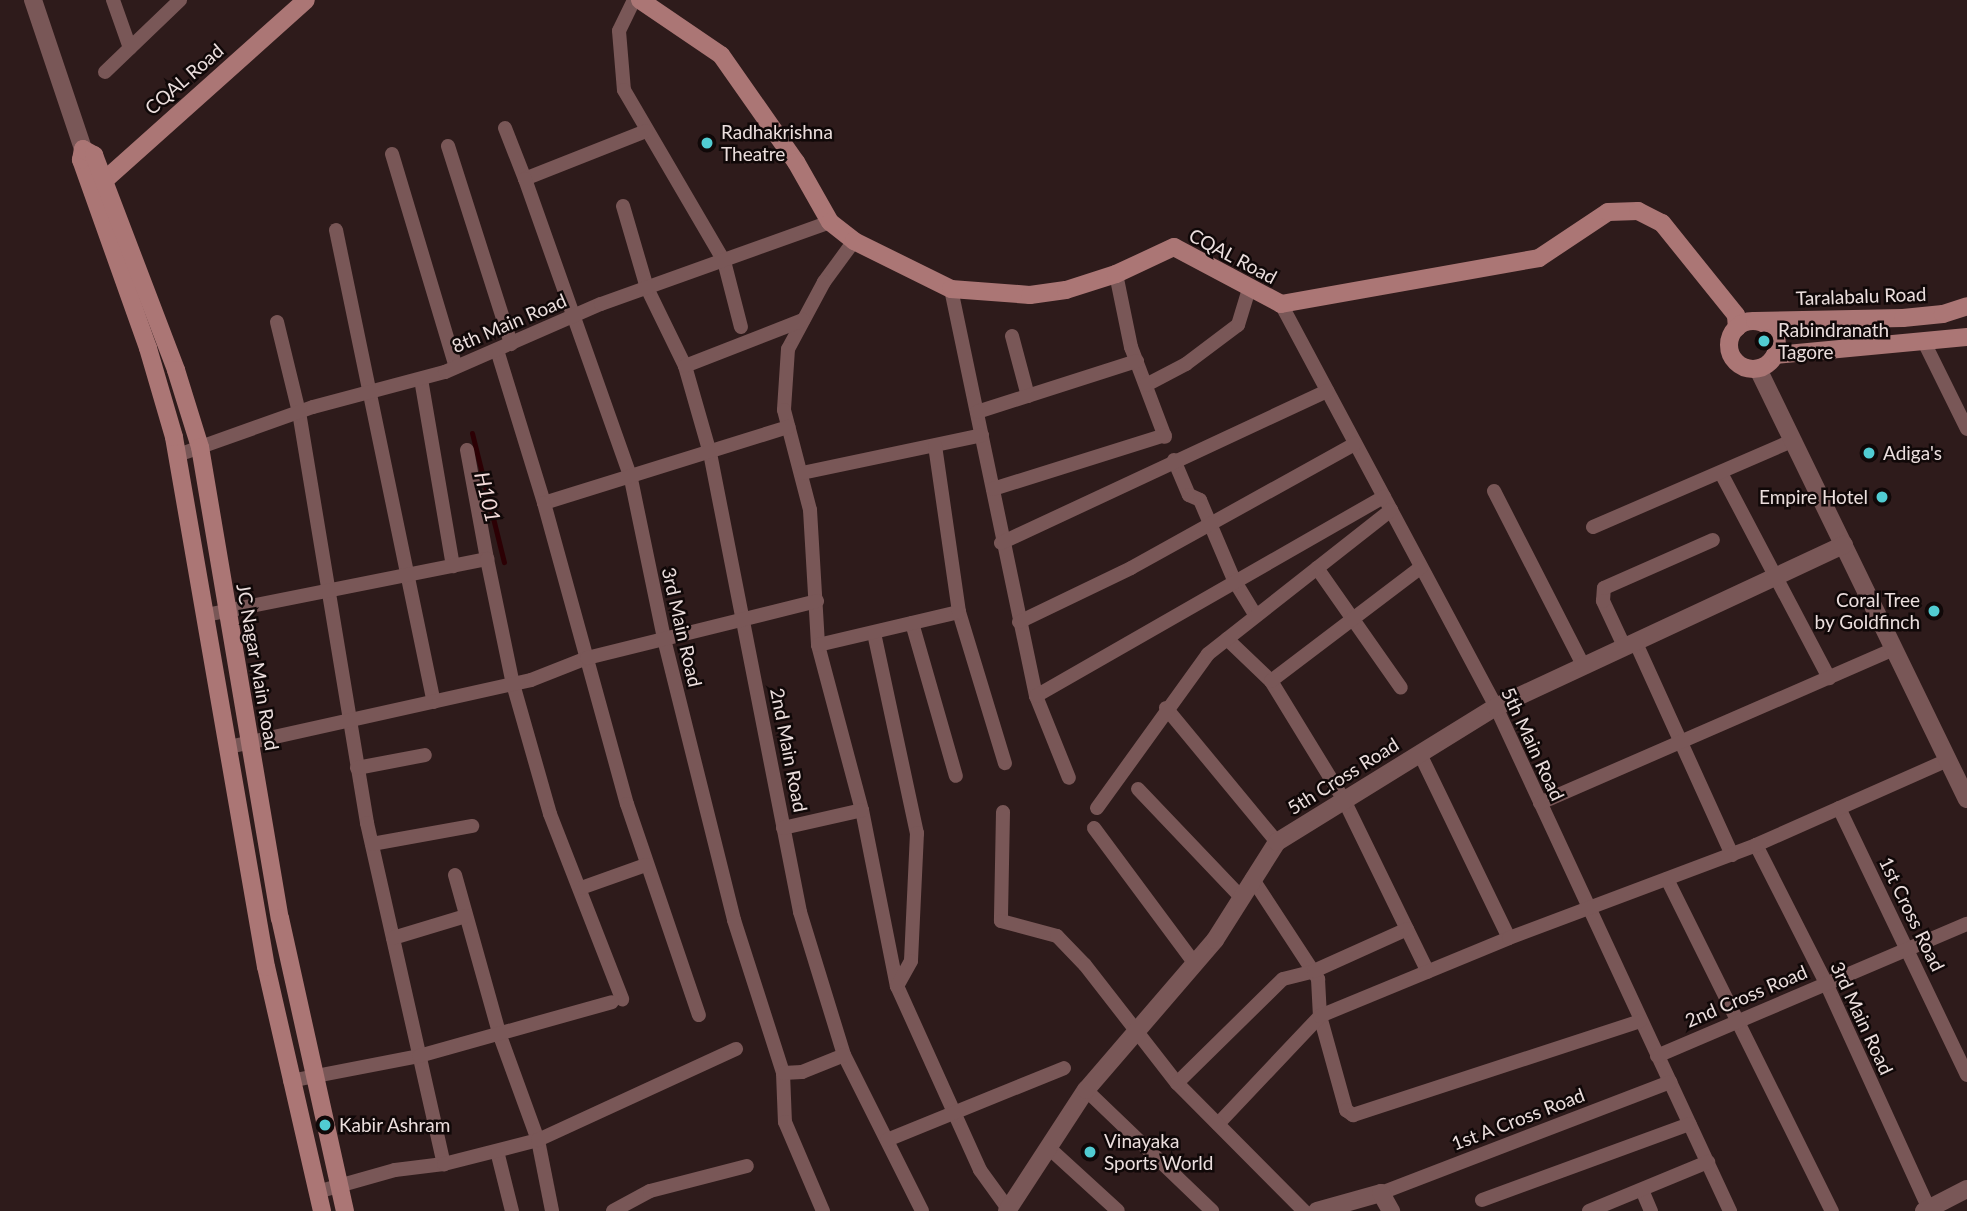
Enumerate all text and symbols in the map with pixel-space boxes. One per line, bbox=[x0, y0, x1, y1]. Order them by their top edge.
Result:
street label: CQAL Road bbox=[140, 39, 228, 119]
place label: Radhakrishna Theatre bbox=[721, 121, 833, 165]
marker: Radhakrishna Theatre bbox=[699, 135, 715, 151]
street label: CQAL Road bbox=[1185, 223, 1281, 289]
street label: Taralabalu Road bbox=[1795, 282, 1927, 310]
street label: 8th Main Road bbox=[448, 289, 570, 357]
place label: Rabindranath Tagore bbox=[1778, 319, 1889, 363]
marker: Rabindranath Tagore bbox=[1756, 333, 1772, 349]
place label: Adiga's bbox=[1883, 442, 1942, 464]
marker: Adiga's bbox=[1861, 445, 1877, 461]
water label: H101 bbox=[470, 469, 506, 525]
place label: Empire Hotel bbox=[1759, 486, 1868, 508]
marker: Empire Hotel bbox=[1874, 489, 1890, 505]
street label: 3rd Main Road bbox=[657, 565, 707, 689]
street label: JC Nagar Main Road bbox=[232, 582, 284, 752]
place label: Coral Tree by Goldfinch bbox=[1814, 589, 1920, 633]
marker: Coral Tree by Goldfinch bbox=[1926, 603, 1942, 619]
street label: 5th Main Road bbox=[1497, 684, 1569, 804]
street label: 2nd Main Road bbox=[766, 686, 812, 814]
street label: 5th Cross Road bbox=[1283, 733, 1403, 819]
street label: 1st Cross Road bbox=[1875, 853, 1949, 975]
street label: 3rd Main Road bbox=[1826, 958, 1898, 1078]
street label: 2nd Cross Road bbox=[1681, 960, 1811, 1032]
street label: 1st A Cross Road bbox=[1448, 1083, 1588, 1155]
place label: Kabir Ashram bbox=[339, 1114, 451, 1136]
marker: Kabir Ashram bbox=[317, 1117, 333, 1133]
place label: Vinayaka Sports World bbox=[1104, 1130, 1214, 1174]
marker: Vinayaka Sports World bbox=[1082, 1144, 1098, 1160]

